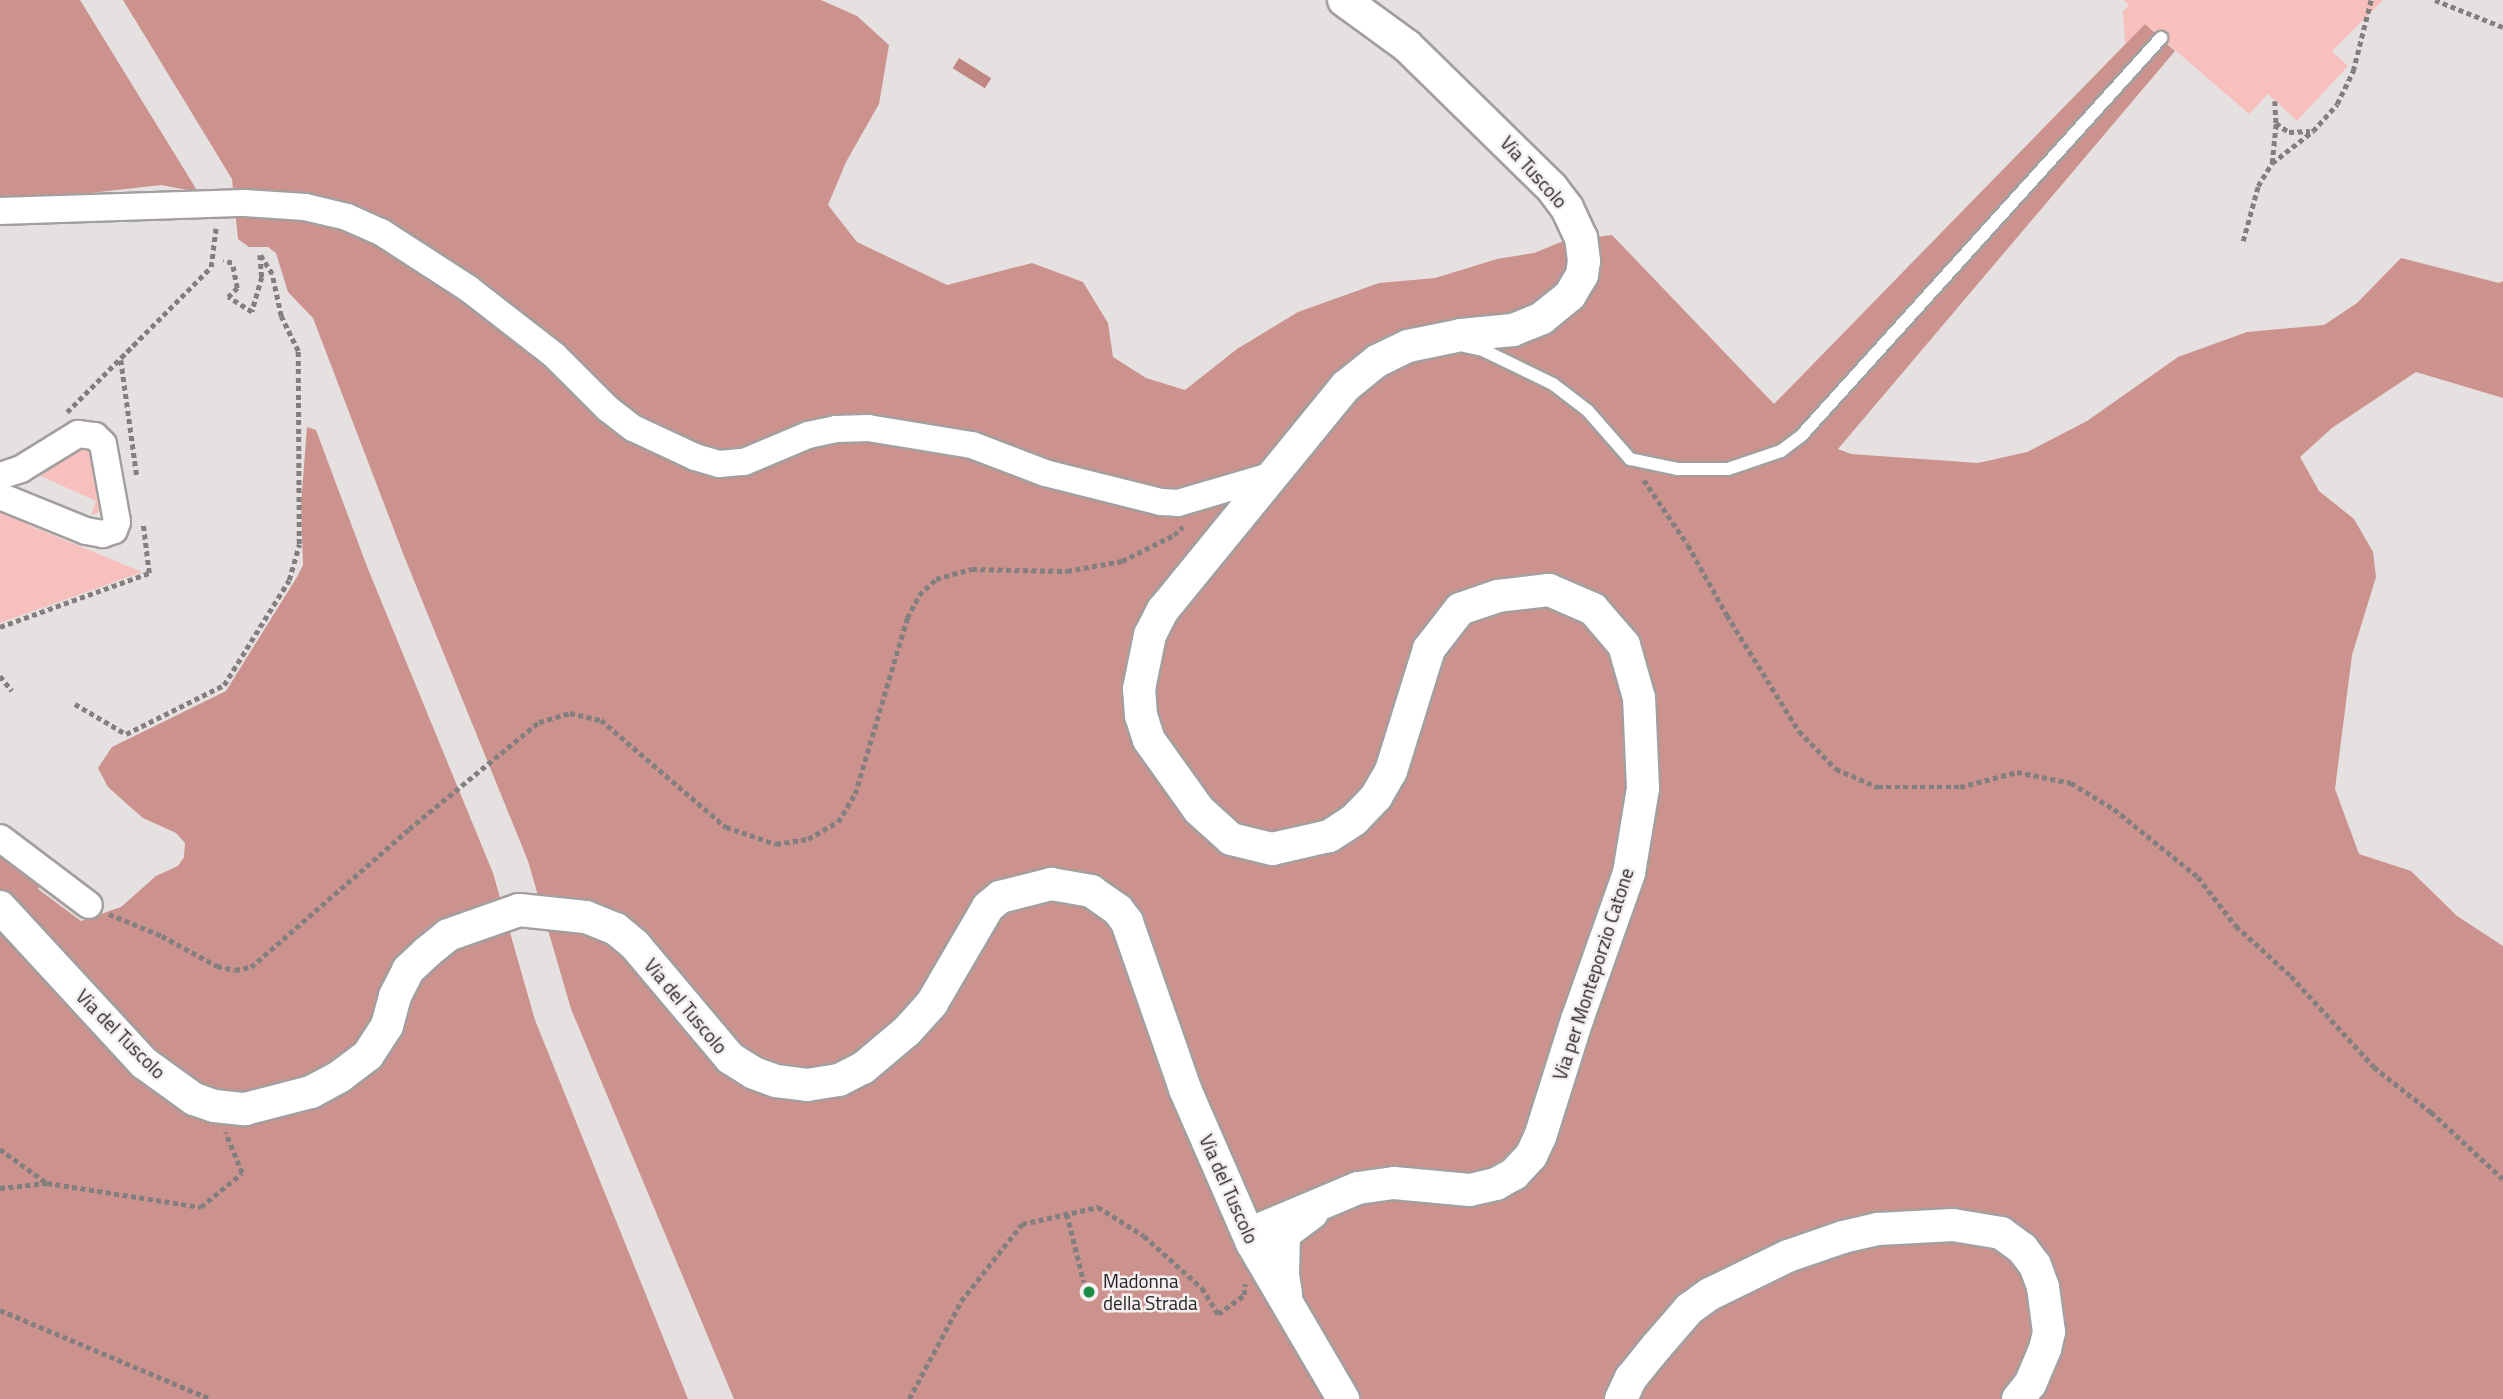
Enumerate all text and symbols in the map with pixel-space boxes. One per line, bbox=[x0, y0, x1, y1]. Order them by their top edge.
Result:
street label: Via Tuscolo bbox=[1496, 131, 1572, 213]
street label: Via per Monteporzio Catone bbox=[1548, 865, 1638, 1083]
street label: Via del Tuscolo bbox=[640, 954, 732, 1058]
street label: Via del Tuscolo bbox=[72, 985, 170, 1083]
street label: Via del Tuscolo bbox=[1195, 1131, 1263, 1247]
place label: Madonna della Strada bbox=[1103, 1270, 1198, 1314]
marker: Madonna della Strada bbox=[1081, 1284, 1097, 1300]

